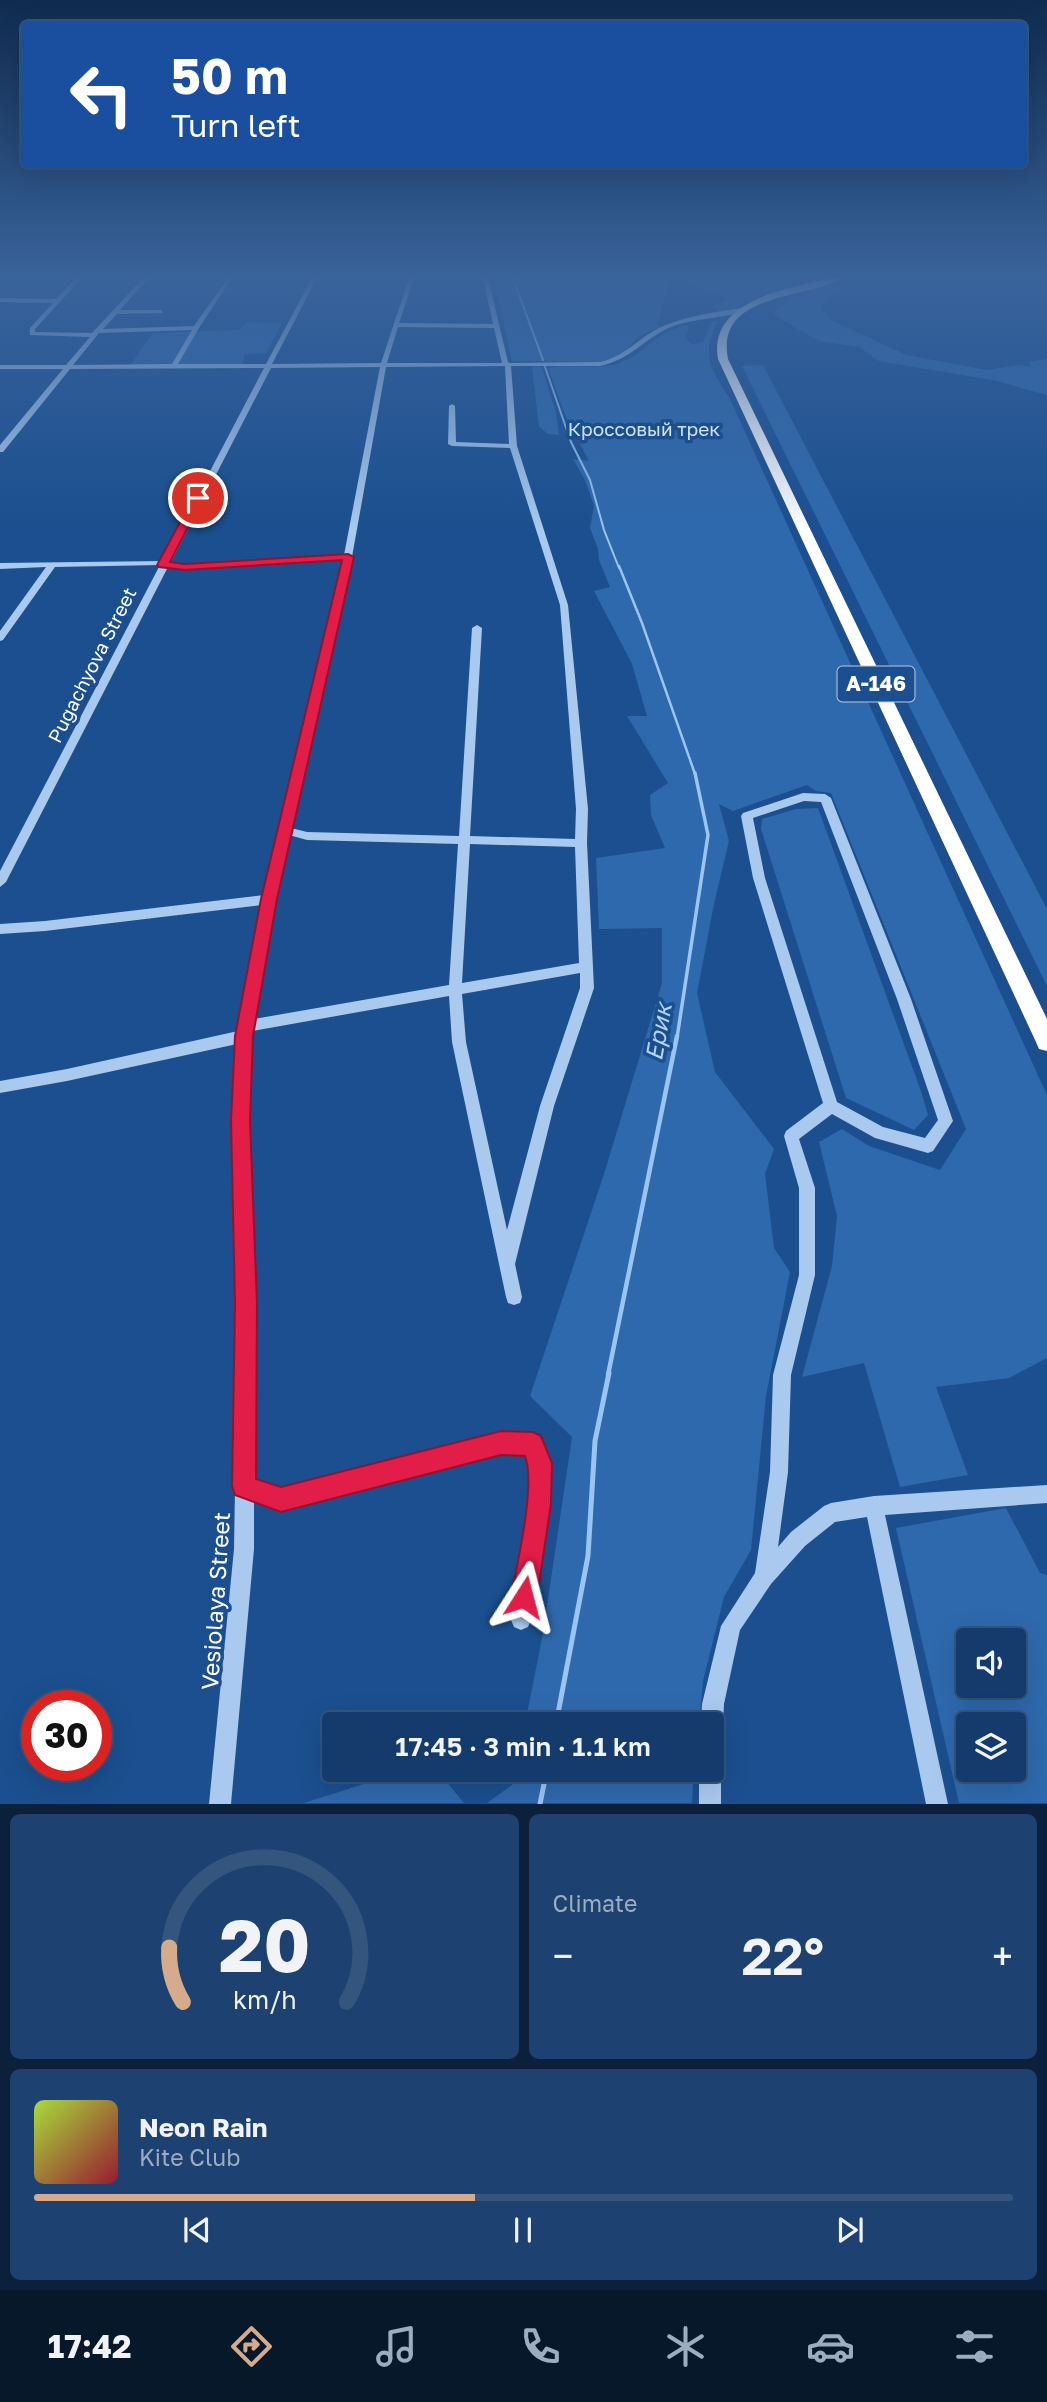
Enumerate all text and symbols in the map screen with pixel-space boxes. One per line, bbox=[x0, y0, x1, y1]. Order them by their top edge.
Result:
text: 50 m bbox=[171, 46, 288, 105]
icon: left bbox=[56, 49, 147, 140]
text: Turn left bbox=[171, 106, 300, 144]
park label: Кроссовый трек bbox=[568, 417, 720, 440]
pin bbox=[168, 468, 228, 528]
icon: arrive bbox=[179, 479, 217, 517]
street label: Pugachyova Street bbox=[42, 583, 141, 746]
road number: А-146 bbox=[838, 666, 914, 702]
water label: Ерик bbox=[638, 998, 677, 1063]
street label: Vesiolaya Street bbox=[195, 1511, 235, 1691]
position arrow bbox=[487, 1560, 561, 1634]
map controls bbox=[956, 1628, 1026, 1782]
button: sound bbox=[956, 1628, 1026, 1698]
speed limit sign: 30 bbox=[21, 1690, 112, 1781]
button: layers bbox=[956, 1712, 1026, 1782]
text: 17:45 · 3 min · 1.1 km bbox=[395, 1731, 651, 1762]
text: Climate bbox=[553, 1889, 637, 1917]
text: 20 bbox=[218, 1902, 310, 1989]
text: 22° bbox=[741, 1924, 824, 1986]
text: − bbox=[553, 1933, 573, 1978]
text: + bbox=[992, 1933, 1013, 1978]
text: km/h bbox=[232, 1984, 296, 2015]
text: Neon Rain bbox=[139, 2112, 268, 2143]
text: Kite Club bbox=[139, 2143, 240, 2171]
icon: previous bbox=[178, 2211, 216, 2249]
icon: pause bbox=[504, 2211, 542, 2249]
icon: next bbox=[831, 2211, 869, 2249]
icon: directions bbox=[227, 2322, 276, 2371]
icon: music bbox=[372, 2322, 421, 2371]
icon: phone bbox=[516, 2322, 565, 2371]
icon: climate bbox=[661, 2322, 710, 2371]
icon: car bbox=[806, 2322, 855, 2371]
icon: filters bbox=[950, 2322, 999, 2371]
text: 17:42 bbox=[48, 2327, 131, 2365]

